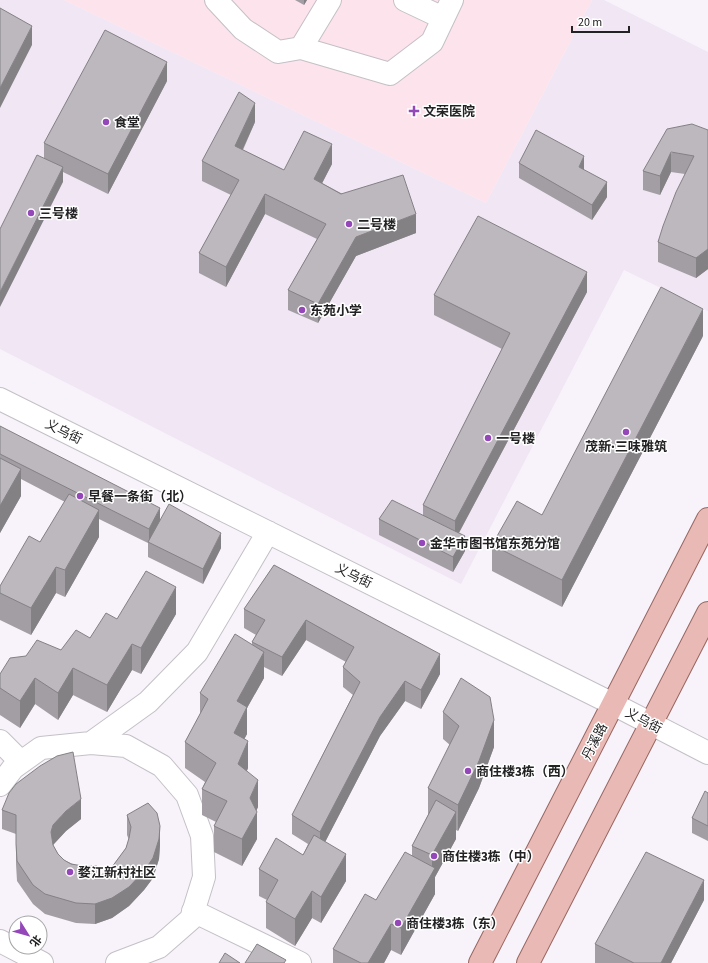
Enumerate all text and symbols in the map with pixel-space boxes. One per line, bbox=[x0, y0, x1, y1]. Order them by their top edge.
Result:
scale bar bbox=[572, 8, 629, 34]
text: 20 m bbox=[578, 14, 602, 31]
place label: 文荣医院 bbox=[423, 103, 475, 121]
marker: 文荣医院 bbox=[408, 105, 420, 117]
place label: 食堂 bbox=[114, 114, 140, 132]
marker: 食堂 bbox=[101, 117, 111, 127]
place label: 三号楼 bbox=[39, 205, 78, 223]
marker: 三号楼 bbox=[26, 208, 36, 218]
place label: 二号楼 bbox=[357, 216, 396, 234]
marker: 二号楼 bbox=[344, 219, 354, 229]
place label: 东苑小学 bbox=[310, 302, 362, 320]
marker: 东苑小学 bbox=[297, 305, 307, 315]
street label: 义乌街 bbox=[42, 415, 85, 449]
marker: 茂新·三味雅筑 bbox=[621, 427, 631, 437]
place label: 一号楼 bbox=[496, 430, 535, 448]
marker: 一号楼 bbox=[483, 433, 493, 443]
place label: 茂新·三味雅筑 bbox=[585, 438, 667, 456]
place label: 早餐一条街（北） bbox=[88, 488, 192, 506]
marker: 早餐一条街（北） bbox=[75, 491, 85, 501]
place label: 金华市图书馆东苑分馆 bbox=[430, 535, 560, 553]
marker: 金华市图书馆东苑分馆 bbox=[417, 538, 427, 548]
street label: 义乌街 bbox=[332, 559, 375, 593]
street label: 义乌街 bbox=[622, 704, 665, 738]
street label: 丹溪路 bbox=[578, 720, 612, 763]
place label: 商住楼3栋（西） bbox=[476, 763, 574, 781]
marker: 商住楼3栋（西） bbox=[463, 766, 473, 776]
place label: 商住楼3栋（中） bbox=[442, 848, 540, 866]
marker: 商住楼3栋（中） bbox=[429, 851, 439, 861]
place label: 婺江新村社区 bbox=[78, 864, 156, 882]
marker: 婺江新村社区 bbox=[65, 867, 75, 877]
north arrow bbox=[8, 915, 48, 955]
place label: 商住楼3栋（东） bbox=[406, 915, 504, 933]
marker: 商住楼3栋（东） bbox=[393, 918, 403, 928]
text: 北 bbox=[26, 932, 45, 950]

